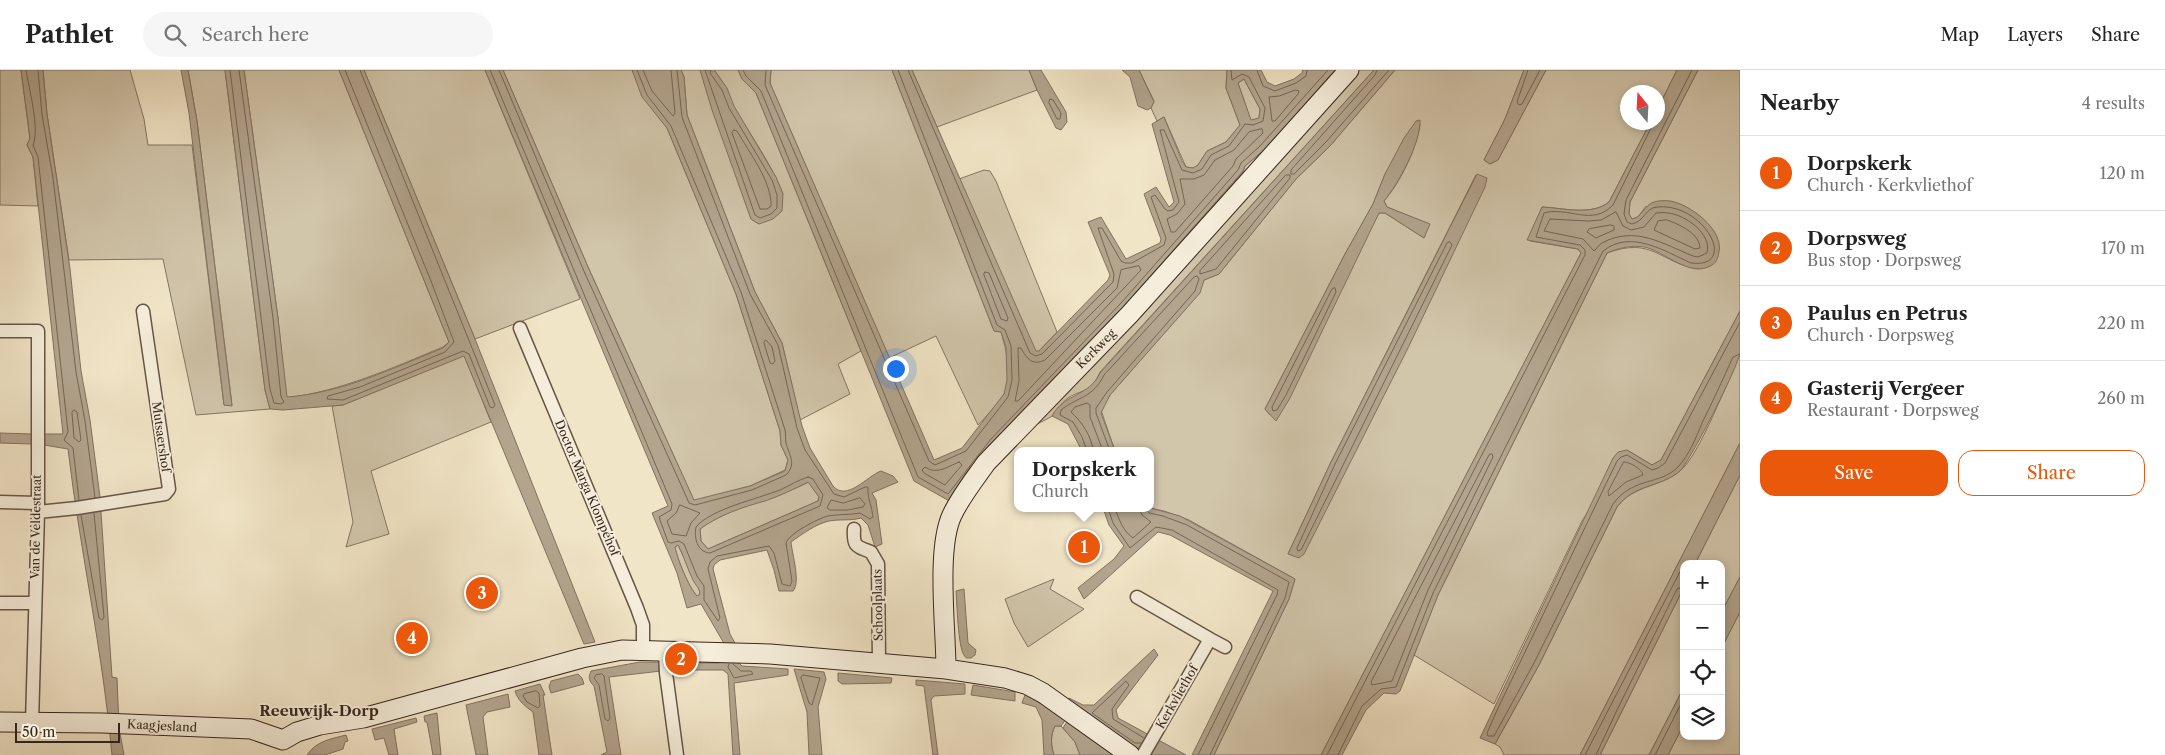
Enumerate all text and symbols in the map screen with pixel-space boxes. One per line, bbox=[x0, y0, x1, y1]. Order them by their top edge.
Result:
search box bbox=[143, 12, 493, 57]
text: Pathlet bbox=[25, 20, 113, 49]
icon: search bbox=[161, 21, 189, 49]
text: Search here bbox=[201, 23, 309, 46]
text: Map bbox=[1941, 24, 1979, 46]
text: Layers bbox=[2007, 24, 2063, 46]
text: Share bbox=[2091, 24, 2140, 46]
north arrow bbox=[1620, 85, 1665, 130]
text: Nearby bbox=[1760, 90, 1839, 115]
text: 4 results bbox=[2082, 93, 2145, 113]
text: Dorpskerk bbox=[1807, 152, 1912, 175]
text: 1 bbox=[1772, 163, 1780, 183]
text: 120 m bbox=[2100, 163, 2145, 183]
text: Church · Kerkvliethof bbox=[1807, 175, 1972, 195]
text: Dorpsweg bbox=[1807, 227, 1906, 250]
text: 2 bbox=[1771, 238, 1781, 258]
text: 170 m bbox=[2101, 238, 2145, 258]
text: Bus stop · Dorpsweg bbox=[1807, 250, 1961, 270]
text: Paulus en Petrus bbox=[1807, 302, 1967, 325]
text: 3 bbox=[1771, 313, 1781, 333]
text: 220 m bbox=[2097, 313, 2145, 333]
street label: Kerkweg bbox=[1073, 325, 1119, 372]
text: Church · Dorpsweg bbox=[1807, 325, 1954, 345]
your location bbox=[883, 356, 909, 382]
text: Gasterij Vergeer bbox=[1807, 377, 1964, 400]
text: 4 bbox=[1771, 388, 1781, 408]
text: 260 m bbox=[2097, 388, 2145, 408]
text: Restaurant · Dorpsweg bbox=[1807, 400, 1979, 420]
street label: Mutsaershof bbox=[149, 401, 174, 475]
street label: Doctor Marga Klompéhof bbox=[552, 417, 624, 560]
popup bbox=[1014, 447, 1154, 512]
button: Save bbox=[1760, 450, 1948, 496]
button: Share bbox=[1958, 450, 2145, 496]
text: Dorpskerk bbox=[1032, 458, 1136, 481]
street label: Van de Veldestraat bbox=[27, 474, 44, 580]
text: Church bbox=[1032, 481, 1089, 501]
pin: 1 bbox=[1068, 528, 1100, 566]
map controls bbox=[1680, 560, 1725, 740]
button: + bbox=[1680, 560, 1725, 605]
street label: Schoolplaats bbox=[869, 569, 886, 641]
pin: 3 bbox=[466, 574, 498, 612]
button: − bbox=[1680, 605, 1725, 650]
pin: 4 bbox=[396, 619, 428, 657]
pin: 2 bbox=[665, 640, 697, 678]
button: locate bbox=[1680, 650, 1725, 695]
street label: Kerkvliethof bbox=[1152, 661, 1202, 731]
button: layers bbox=[1680, 695, 1725, 740]
district label: Reeuwijk-Dorp bbox=[259, 701, 379, 720]
street label: Kaagjesland bbox=[127, 716, 198, 735]
scale bar bbox=[15, 720, 120, 743]
text: 50 m bbox=[22, 723, 55, 741]

